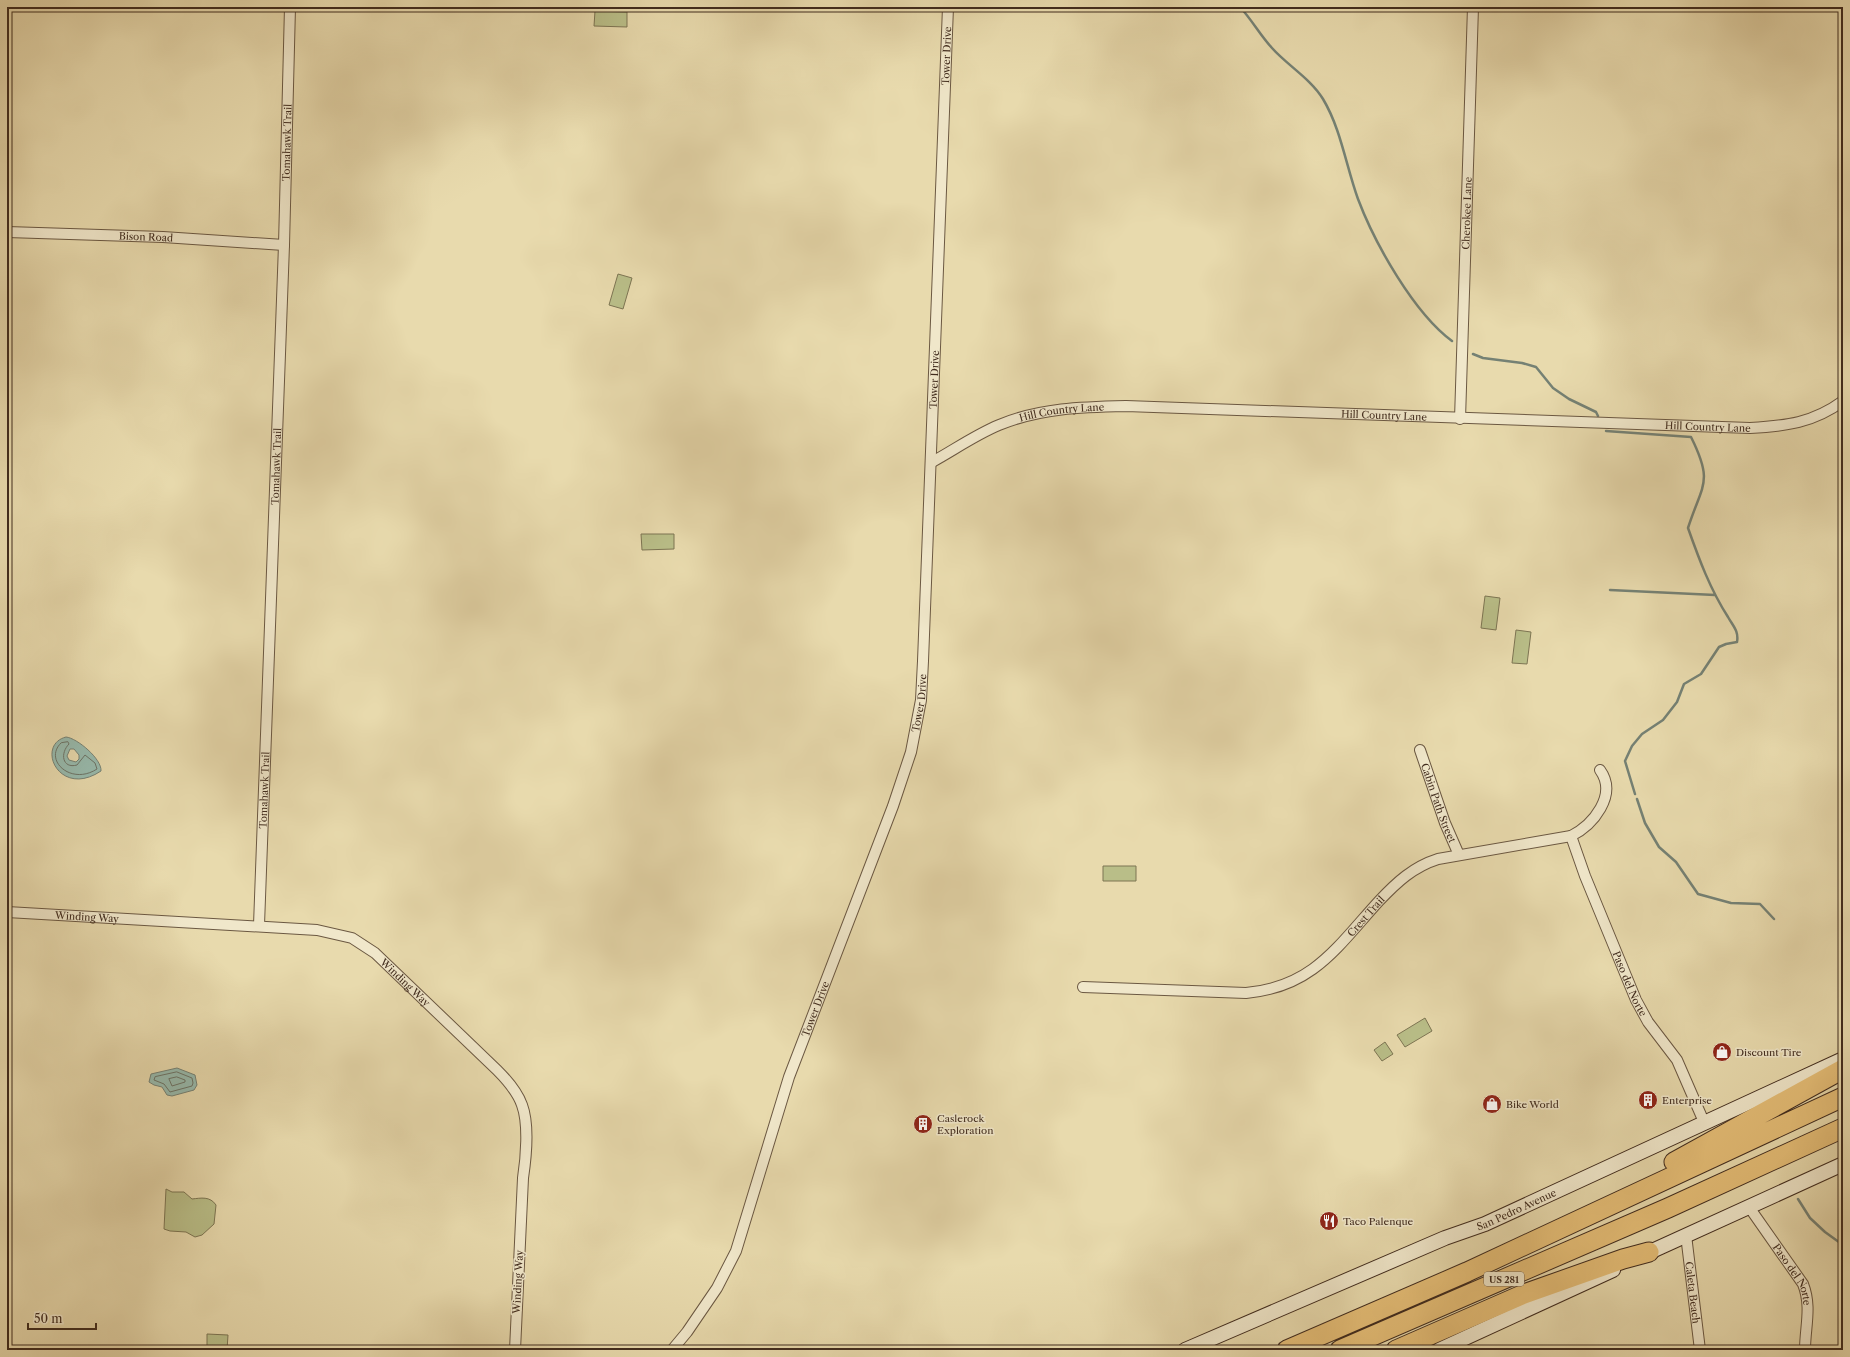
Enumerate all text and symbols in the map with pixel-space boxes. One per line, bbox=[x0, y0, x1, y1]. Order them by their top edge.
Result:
street label: Tower Drive bbox=[939, 26, 954, 85]
street label: Tomahawk Trail bbox=[279, 104, 294, 181]
street label: Cherokee Lane bbox=[1459, 176, 1474, 250]
street label: Bison Road bbox=[119, 229, 173, 244]
street label: Tower Drive bbox=[926, 350, 941, 409]
street label: Hill Country Lane bbox=[1017, 400, 1105, 424]
street label: Hill Country Lane bbox=[1341, 407, 1428, 423]
street label: Hill Country Lane bbox=[1665, 419, 1751, 435]
street label: Tomahawk Trail bbox=[268, 428, 284, 505]
street label: Tower Drive bbox=[908, 673, 929, 733]
street label: Tomahawk Trail bbox=[256, 751, 272, 829]
street label: Cabin Path Street bbox=[1418, 761, 1459, 845]
street label: Crest Trail bbox=[1344, 893, 1387, 939]
street label: Winding Way bbox=[54, 908, 120, 925]
street label: Paso del Norte bbox=[1610, 949, 1650, 1019]
street label: Winding Way bbox=[377, 955, 433, 1009]
street label: Tower Drive bbox=[799, 979, 832, 1039]
shop icon: Discount Tire bbox=[1711, 1041, 1733, 1063]
place label: Discount Tire bbox=[1736, 1046, 1802, 1059]
building icon: Enterprise bbox=[1637, 1089, 1659, 1111]
shop icon: Bike World bbox=[1481, 1093, 1503, 1115]
place label: Enterprise bbox=[1662, 1094, 1712, 1107]
place label: Bike World bbox=[1506, 1098, 1559, 1111]
place label: Caslerock Exploration bbox=[937, 1112, 994, 1137]
building icon: Caslerock Exploration bbox=[912, 1113, 934, 1135]
street label: San Pedro Avenue bbox=[1475, 1185, 1559, 1233]
restaurant icon: Taco Palenque bbox=[1318, 1210, 1340, 1232]
place label: Taco Palenque bbox=[1343, 1215, 1414, 1228]
street label: Paso del Norte bbox=[1770, 1241, 1814, 1306]
street label: Winding Way bbox=[510, 1249, 526, 1315]
street label: Caleta Beach bbox=[1683, 1261, 1703, 1325]
road number: US 281 bbox=[1484, 1272, 1524, 1286]
scale bar bbox=[28, 1305, 96, 1331]
text: 50 m bbox=[34, 1311, 63, 1326]

